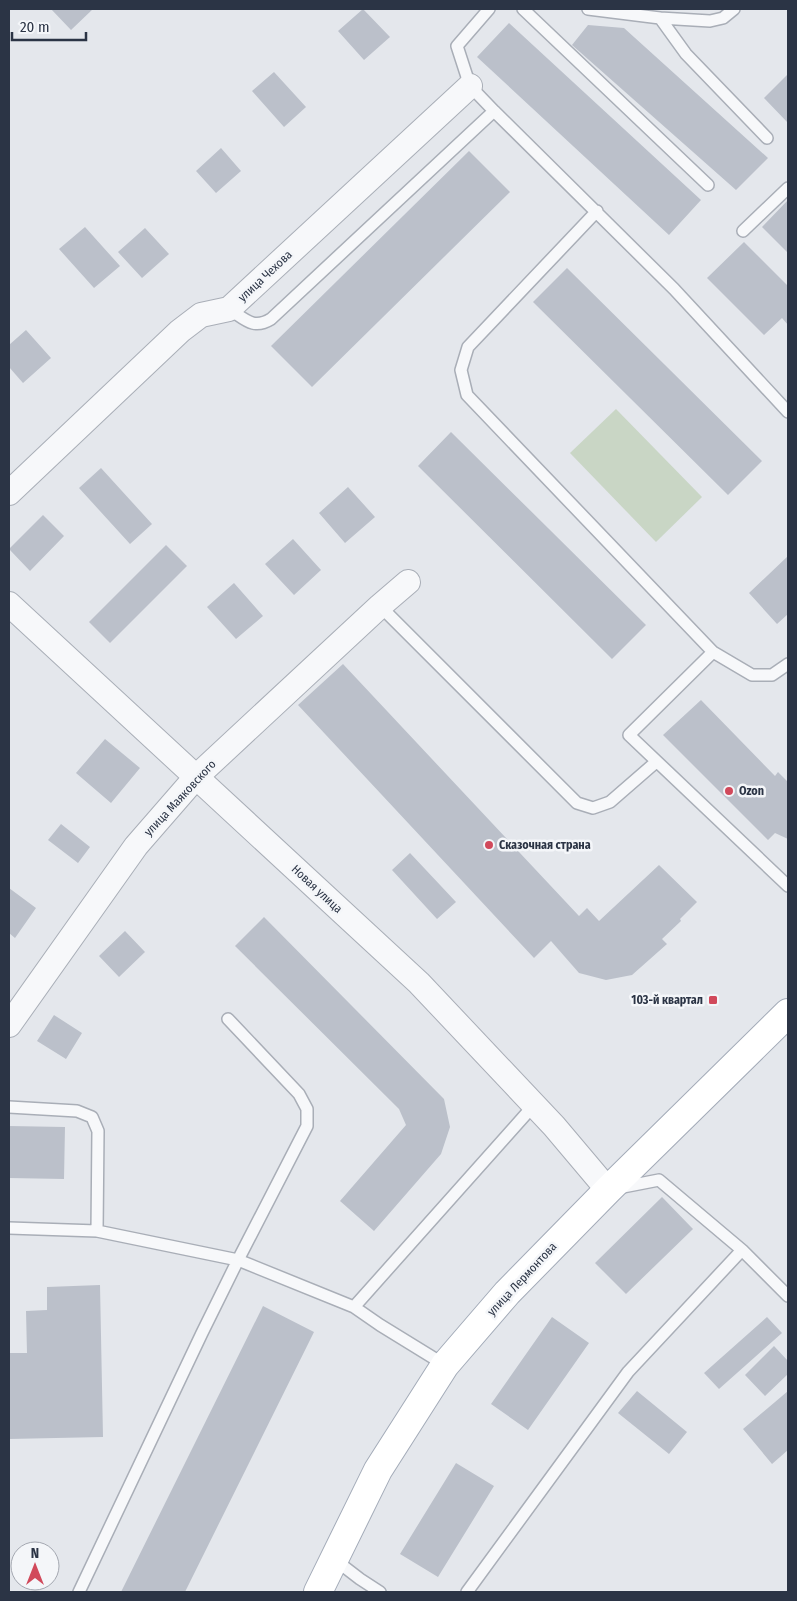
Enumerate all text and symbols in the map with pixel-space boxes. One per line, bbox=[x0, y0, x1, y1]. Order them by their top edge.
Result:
scale bar bbox=[12, 10, 86, 42]
text: 20 m bbox=[20, 18, 50, 36]
street label: улица Чехова bbox=[235, 247, 295, 304]
street label: улица Маяковского bbox=[141, 757, 219, 839]
place label: Ozon bbox=[739, 784, 764, 798]
marker: Ozon bbox=[723, 785, 735, 797]
place label: Сказочная страна bbox=[499, 838, 591, 852]
marker: Сказочная страна bbox=[483, 839, 495, 851]
street label: Новая улица bbox=[289, 862, 345, 916]
place label: 103-й квартал bbox=[631, 993, 703, 1007]
marker: 103-й квартал bbox=[707, 994, 719, 1006]
street label: улица Лермонтова bbox=[485, 1239, 560, 1318]
north arrow bbox=[10, 1541, 60, 1591]
text: N bbox=[31, 1545, 39, 1562]

